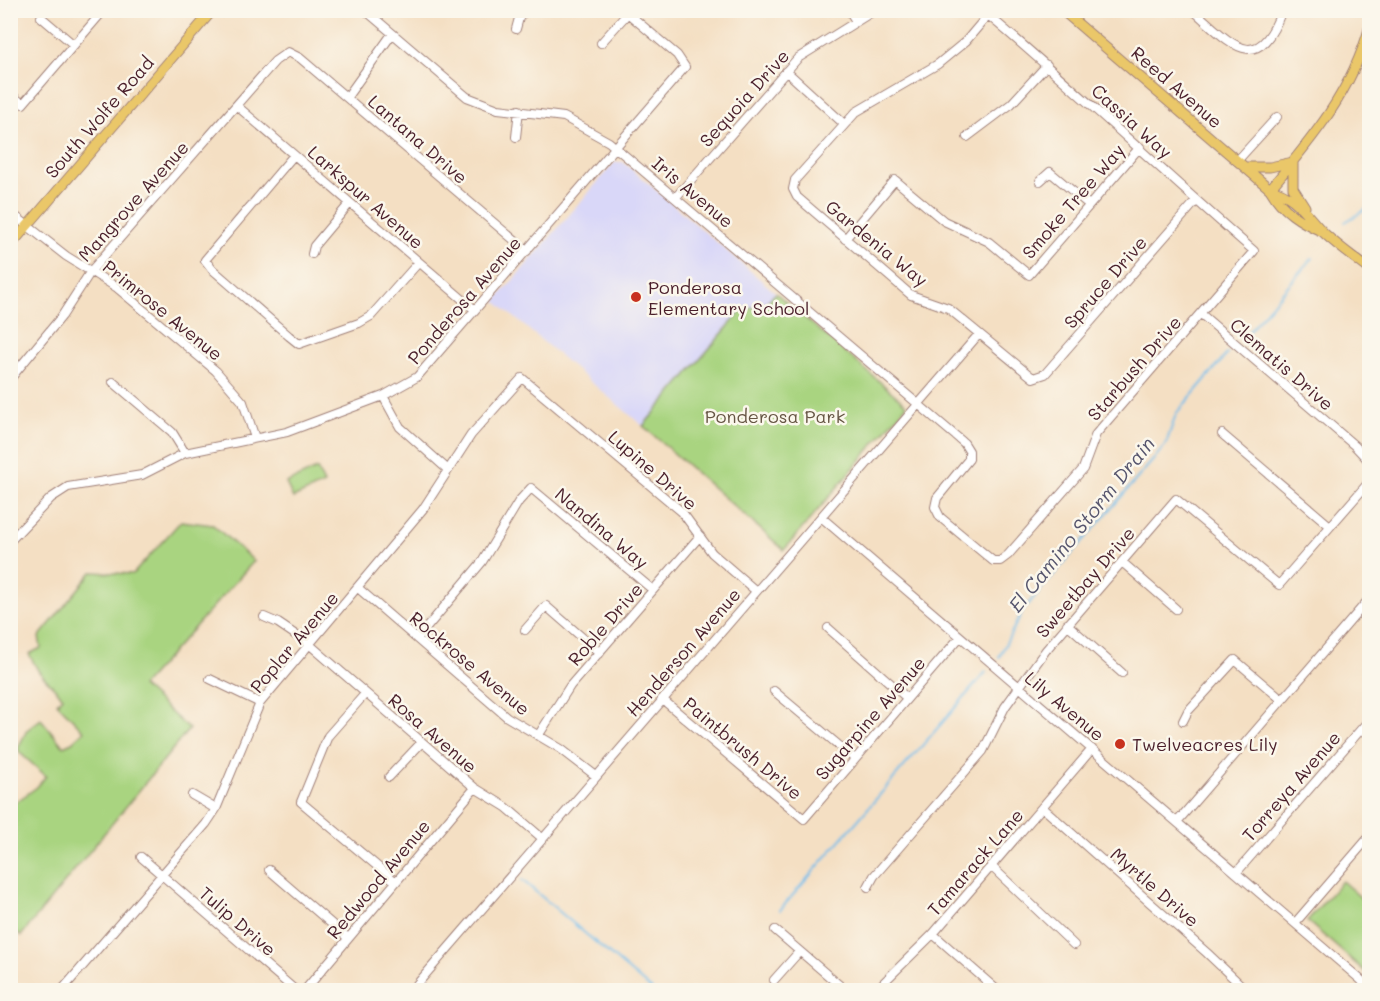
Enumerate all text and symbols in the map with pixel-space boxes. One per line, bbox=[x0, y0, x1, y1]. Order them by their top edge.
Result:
street label: Reed Avenue bbox=[1126, 41, 1228, 133]
street label: Sequoia Drive bbox=[694, 44, 794, 152]
street label: South Wolfe Road bbox=[39, 51, 159, 183]
street label: Cassia Way bbox=[1087, 78, 1177, 164]
street label: Lantana Drive bbox=[363, 89, 473, 189]
street label: Mangrove Avenue bbox=[72, 136, 194, 266]
street label: Smoke Tree Way bbox=[1016, 138, 1130, 264]
street label: Larkspur Avenue bbox=[303, 140, 429, 254]
street label: Iris Avenue bbox=[647, 151, 739, 233]
street label: Gardenia Way bbox=[821, 194, 933, 292]
street label: Ponderosa Avenue bbox=[402, 231, 526, 369]
street label: Spruce Drive bbox=[1058, 231, 1152, 333]
street label: Primrose Avenue bbox=[98, 254, 228, 366]
place label: Ponderosa Elementary School bbox=[648, 275, 810, 320]
marker: Ponderosa Elementary School bbox=[629, 290, 643, 304]
street label: Starbush Drive bbox=[1082, 310, 1186, 426]
street label: Clematis Drive bbox=[1225, 312, 1339, 416]
park label: Ponderosa Park bbox=[705, 404, 845, 428]
street label: Lupine Drive bbox=[603, 425, 703, 515]
water label: El Camino Storm Drain bbox=[1002, 431, 1160, 617]
street label: Nandina Way bbox=[550, 482, 654, 574]
street label: Sweetbay Drive bbox=[1030, 521, 1140, 643]
street label: Roble Drive bbox=[562, 577, 648, 671]
street label: Henderson Avenue bbox=[620, 583, 746, 721]
street label: Poplar Avenue bbox=[244, 586, 344, 698]
street label: Rockrose Avenue bbox=[405, 606, 535, 720]
street label: Sugarpine Avenue bbox=[810, 651, 930, 785]
street label: Lily Avenue bbox=[1020, 666, 1110, 746]
street label: Rosa Avenue bbox=[384, 688, 482, 778]
street label: Paintbrush Drive bbox=[679, 691, 807, 805]
street label: Torreya Avenue bbox=[1236, 726, 1346, 846]
place label: Twelveacres Lily bbox=[1132, 732, 1278, 756]
marker: Twelveacres Lily bbox=[1113, 737, 1127, 751]
street label: Tamarack Lane bbox=[922, 803, 1028, 921]
street label: Redwood Avenue bbox=[321, 814, 435, 944]
street label: Myrtle Drive bbox=[1106, 842, 1204, 932]
street label: Tulip Drive bbox=[195, 881, 281, 961]

